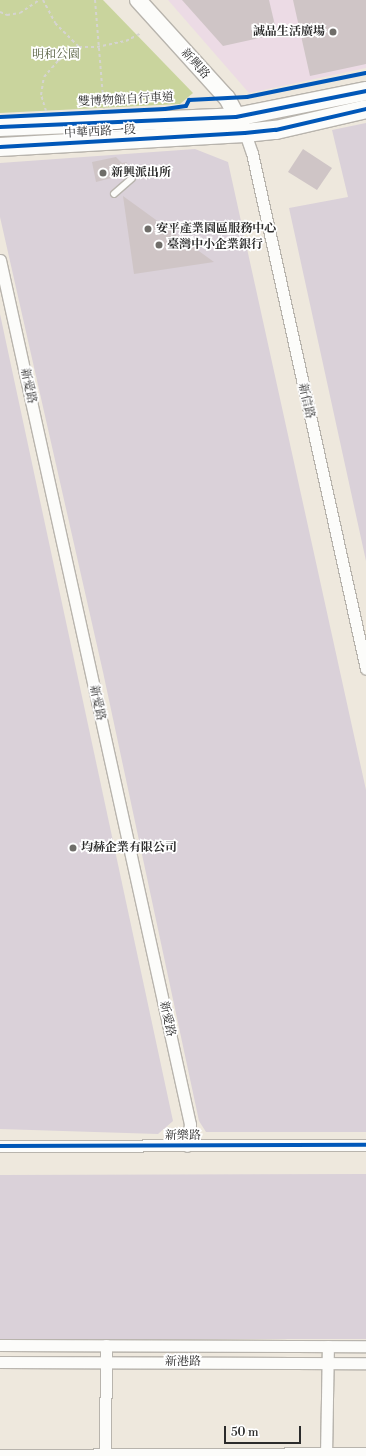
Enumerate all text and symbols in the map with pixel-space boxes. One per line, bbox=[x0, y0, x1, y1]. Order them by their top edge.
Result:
place label: 誠品生活廣場 bbox=[253, 25, 325, 39]
marker: 誠品生活廣場 bbox=[328, 27, 338, 37]
street label: 新興路 bbox=[178, 46, 212, 82]
park label: 明和公園 bbox=[32, 48, 80, 62]
street label: 雙博物館自行車道 bbox=[78, 90, 174, 110]
street label: 中華西路一段 bbox=[64, 123, 136, 141]
place label: 新興派出所 bbox=[111, 166, 171, 180]
marker: 新興派出所 bbox=[98, 168, 108, 178]
place label: 安平產業園區服務中心 bbox=[156, 222, 276, 236]
marker: 安平產業園區服務中心 bbox=[143, 224, 153, 234]
place label: 臺灣中小企業銀行 bbox=[167, 238, 263, 252]
marker: 臺灣中小企業銀行 bbox=[154, 240, 164, 250]
street label: 新愛路 bbox=[17, 367, 39, 405]
street label: 新信路 bbox=[295, 382, 317, 420]
street label: 新愛路 bbox=[86, 684, 108, 722]
place label: 均赫企業有限公司 bbox=[81, 841, 177, 855]
marker: 均赫企業有限公司 bbox=[68, 843, 78, 853]
street label: 新愛路 bbox=[156, 1000, 178, 1038]
street label: 新樂路 bbox=[165, 1129, 201, 1143]
street label: 新港路 bbox=[165, 1355, 201, 1369]
scale bar bbox=[226, 1418, 303, 1444]
text: 50 m bbox=[231, 1425, 259, 1440]

